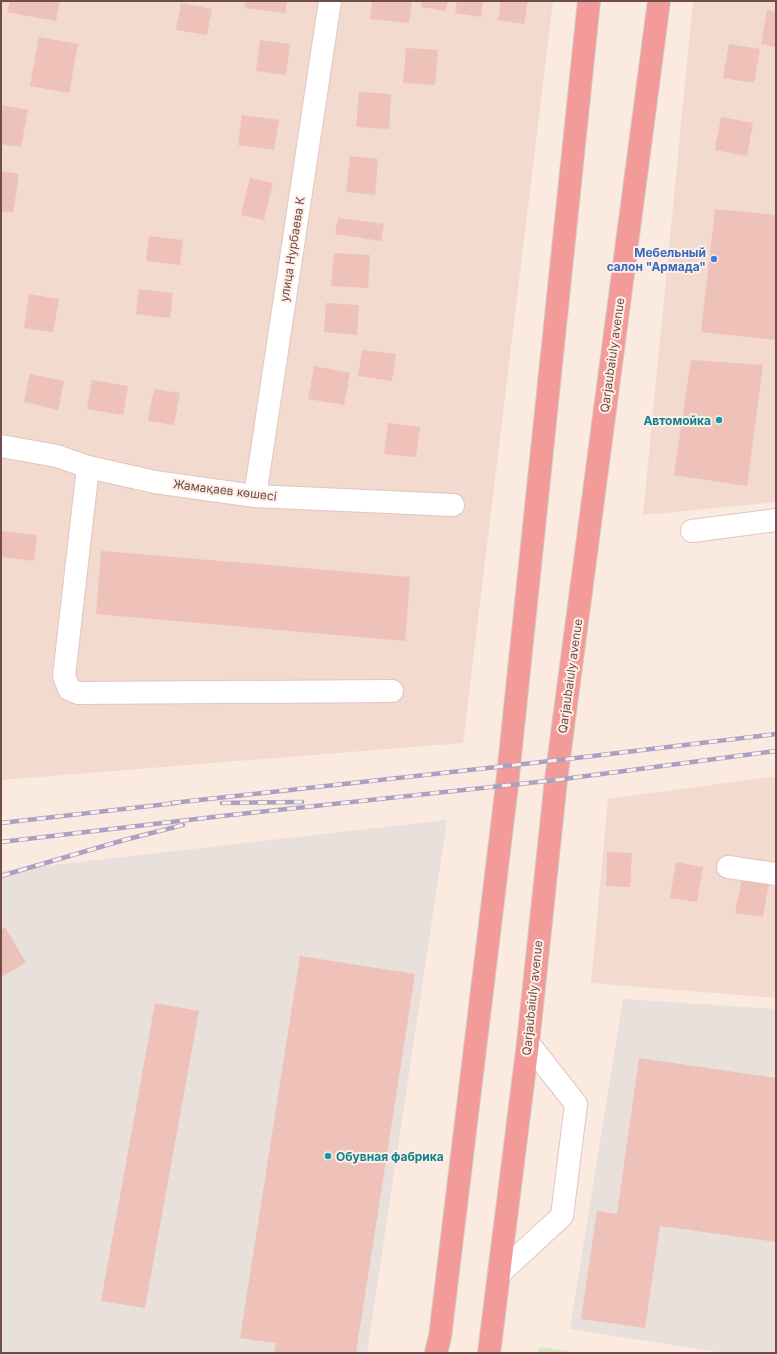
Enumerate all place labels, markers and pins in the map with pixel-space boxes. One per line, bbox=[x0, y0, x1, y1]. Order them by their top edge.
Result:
place label: Мебельный салон "Армада" bbox=[607, 245, 706, 274]
marker: Мебельный салон "Армада" bbox=[709, 254, 719, 264]
place label: Автомойка bbox=[643, 413, 711, 428]
marker: Автомойка bbox=[714, 415, 724, 425]
place label: Обувная фабрика bbox=[336, 1149, 444, 1164]
marker: Обувная фабрика bbox=[323, 1151, 333, 1161]

